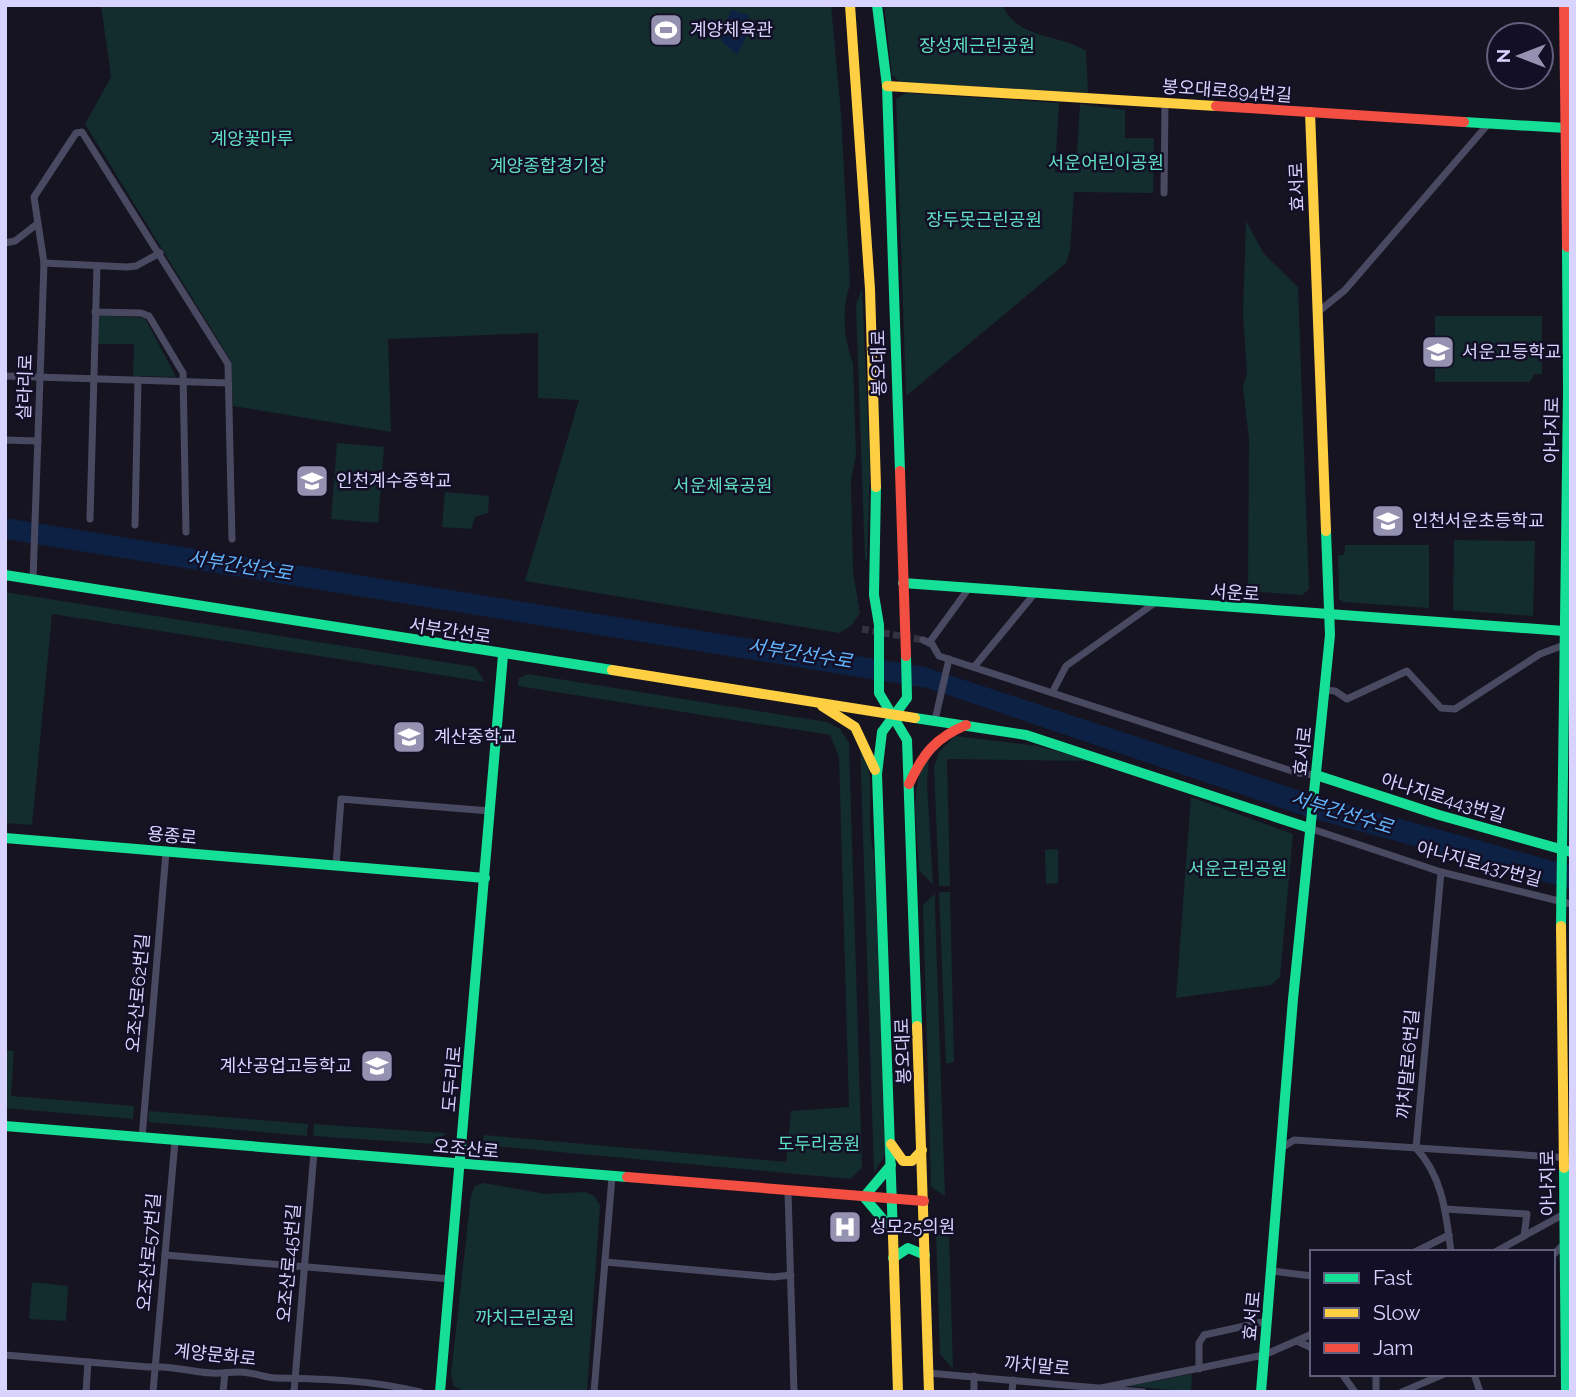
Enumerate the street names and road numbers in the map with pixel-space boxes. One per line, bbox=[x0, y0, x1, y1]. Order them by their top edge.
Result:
street label: 봉오대로894번길 bbox=[1161, 75, 1293, 106]
street label: 효서로 bbox=[1285, 162, 1308, 212]
street label: 봉오대로 bbox=[867, 330, 890, 396]
street label: 살라리로 bbox=[13, 354, 36, 420]
street label: 아나지로 bbox=[1540, 397, 1563, 463]
street label: 서운로 bbox=[1210, 580, 1261, 605]
street label: 서부간선로 bbox=[408, 614, 493, 647]
street label: 효서로 bbox=[1289, 725, 1316, 777]
street label: 아나지로443번길 bbox=[1379, 769, 1508, 826]
street label: 용종로 bbox=[146, 823, 198, 848]
street label: 아나지로437번길 bbox=[1414, 837, 1544, 890]
street label: 오조산로62번길 bbox=[122, 932, 153, 1053]
street label: 까치말로6번길 bbox=[1392, 1008, 1423, 1120]
street label: 봉오대로 bbox=[891, 1018, 914, 1084]
street label: 도두리로 bbox=[438, 1045, 465, 1113]
street label: 오조산로 bbox=[432, 1135, 500, 1162]
street label: 아나지로 bbox=[1536, 1150, 1559, 1216]
street label: 오조산로57번길 bbox=[133, 1192, 164, 1312]
street label: 오조산로45번길 bbox=[273, 1203, 304, 1323]
street label: 효서로 bbox=[1239, 1290, 1264, 1342]
street label: 계양문화로 bbox=[173, 1340, 257, 1369]
street label: 까치말로 bbox=[1003, 1352, 1071, 1379]

